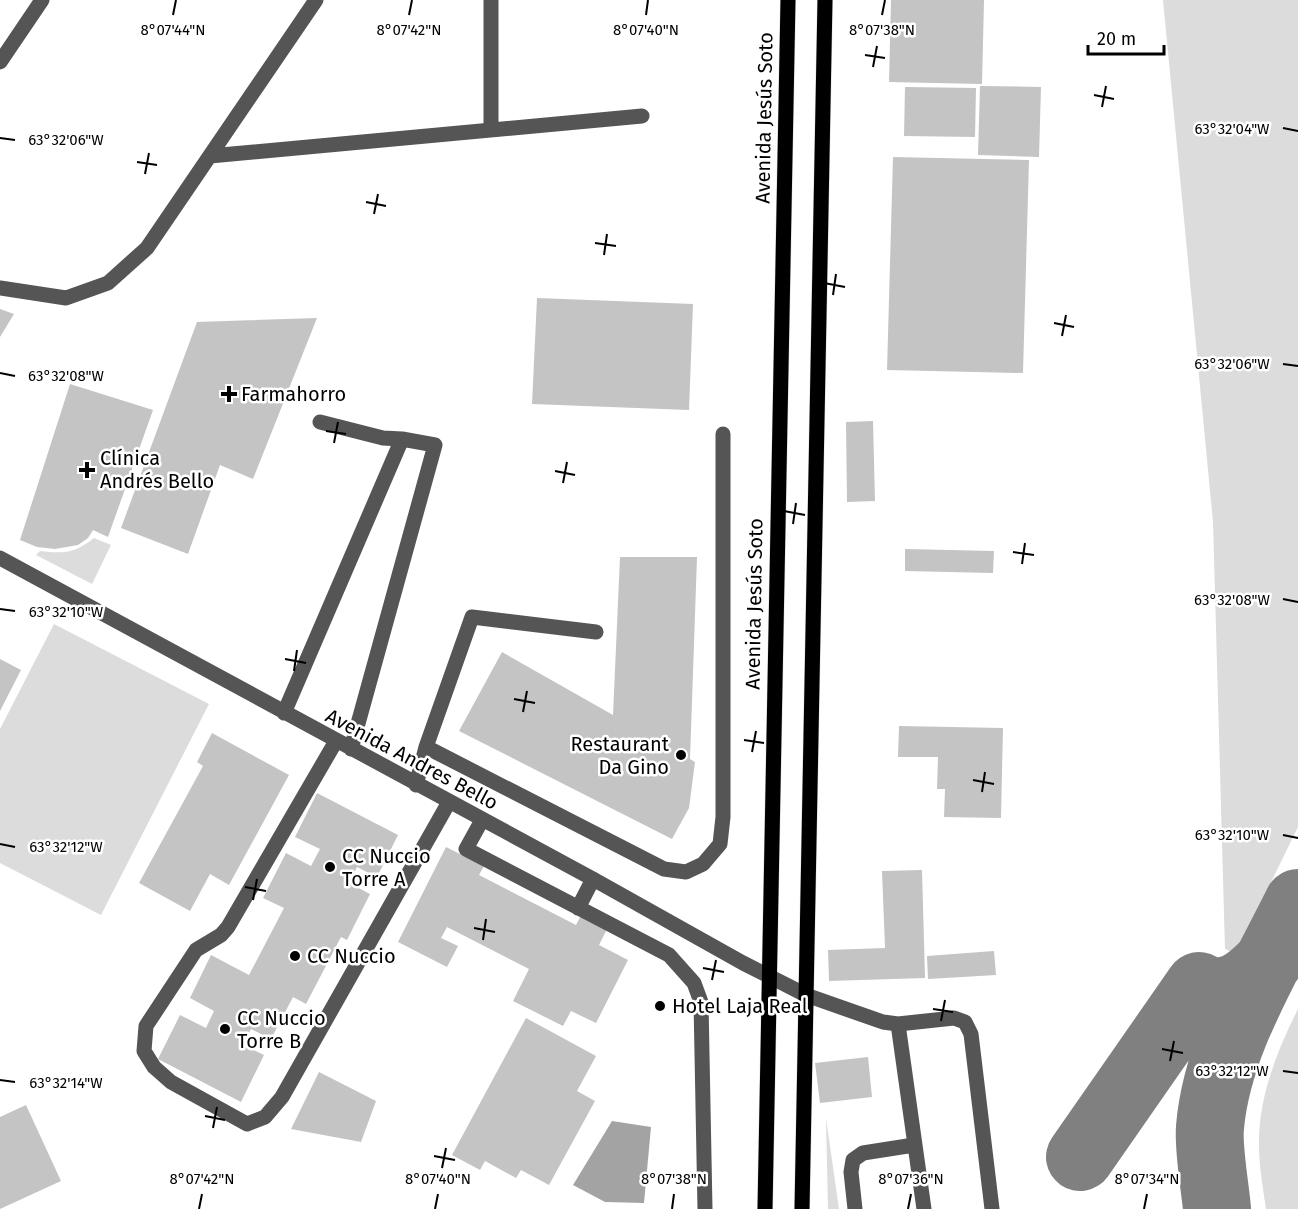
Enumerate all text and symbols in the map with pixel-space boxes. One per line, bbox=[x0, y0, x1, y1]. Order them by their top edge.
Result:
scale bar bbox=[1088, 18, 1164, 56]
text: 8°07'44"N bbox=[140, 21, 206, 39]
text: 8°07'42"N bbox=[377, 21, 442, 39]
text: 8°07'40"N bbox=[613, 21, 679, 39]
text: 8°07'38"N bbox=[849, 21, 915, 39]
text: 20 m bbox=[1097, 28, 1136, 50]
street label: Avenida Jesús Soto bbox=[751, 32, 777, 204]
text: 63°32'04"W bbox=[1194, 120, 1270, 138]
text: 63°32'06"W bbox=[28, 131, 104, 149]
text: 63°32'06"W bbox=[1194, 355, 1270, 373]
text: 63°32'08"W bbox=[28, 367, 105, 385]
place label: Farmahorro bbox=[241, 382, 346, 406]
marker: Farmahorro bbox=[222, 387, 236, 401]
place label: Clínica Andrés Bello bbox=[100, 446, 214, 493]
marker: Clínica Andrés Bello bbox=[78, 461, 96, 479]
street label: Avenida Jesús Soto bbox=[741, 518, 767, 690]
text: 63°32'08"W bbox=[1194, 591, 1271, 609]
text: 63°32'10"W bbox=[29, 603, 104, 621]
street label: Avenida Andres Bello bbox=[322, 703, 502, 815]
place label: Restaurant Da Gino bbox=[571, 732, 670, 779]
marker: Restaurant Da Gino bbox=[674, 748, 688, 762]
text: 63°32'10"W bbox=[1195, 826, 1270, 844]
text: 63°32'12"W bbox=[29, 838, 103, 856]
place label: CC Nuccio Torre A bbox=[342, 844, 431, 891]
marker: CC Nuccio Torre A bbox=[323, 860, 337, 874]
place label: CC Nuccio bbox=[307, 944, 396, 968]
marker: CC Nuccio bbox=[288, 949, 302, 963]
place label: Hotel Laja Real bbox=[672, 994, 808, 1018]
marker: Hotel Laja Real bbox=[653, 999, 667, 1013]
place label: CC Nuccio Torre B bbox=[237, 1006, 326, 1053]
marker: CC Nuccio Torre B bbox=[218, 1022, 232, 1036]
text: 63°32'12"W bbox=[1195, 1062, 1269, 1080]
text: 63°32'14"W bbox=[29, 1074, 103, 1092]
text: 8°07'42"N bbox=[170, 1170, 235, 1188]
text: 8°07'40"N bbox=[405, 1170, 471, 1188]
text: 8°07'38"N bbox=[641, 1170, 707, 1188]
text: 8°07'36"N bbox=[878, 1170, 944, 1188]
text: 8°07'34"N bbox=[1114, 1170, 1180, 1188]

